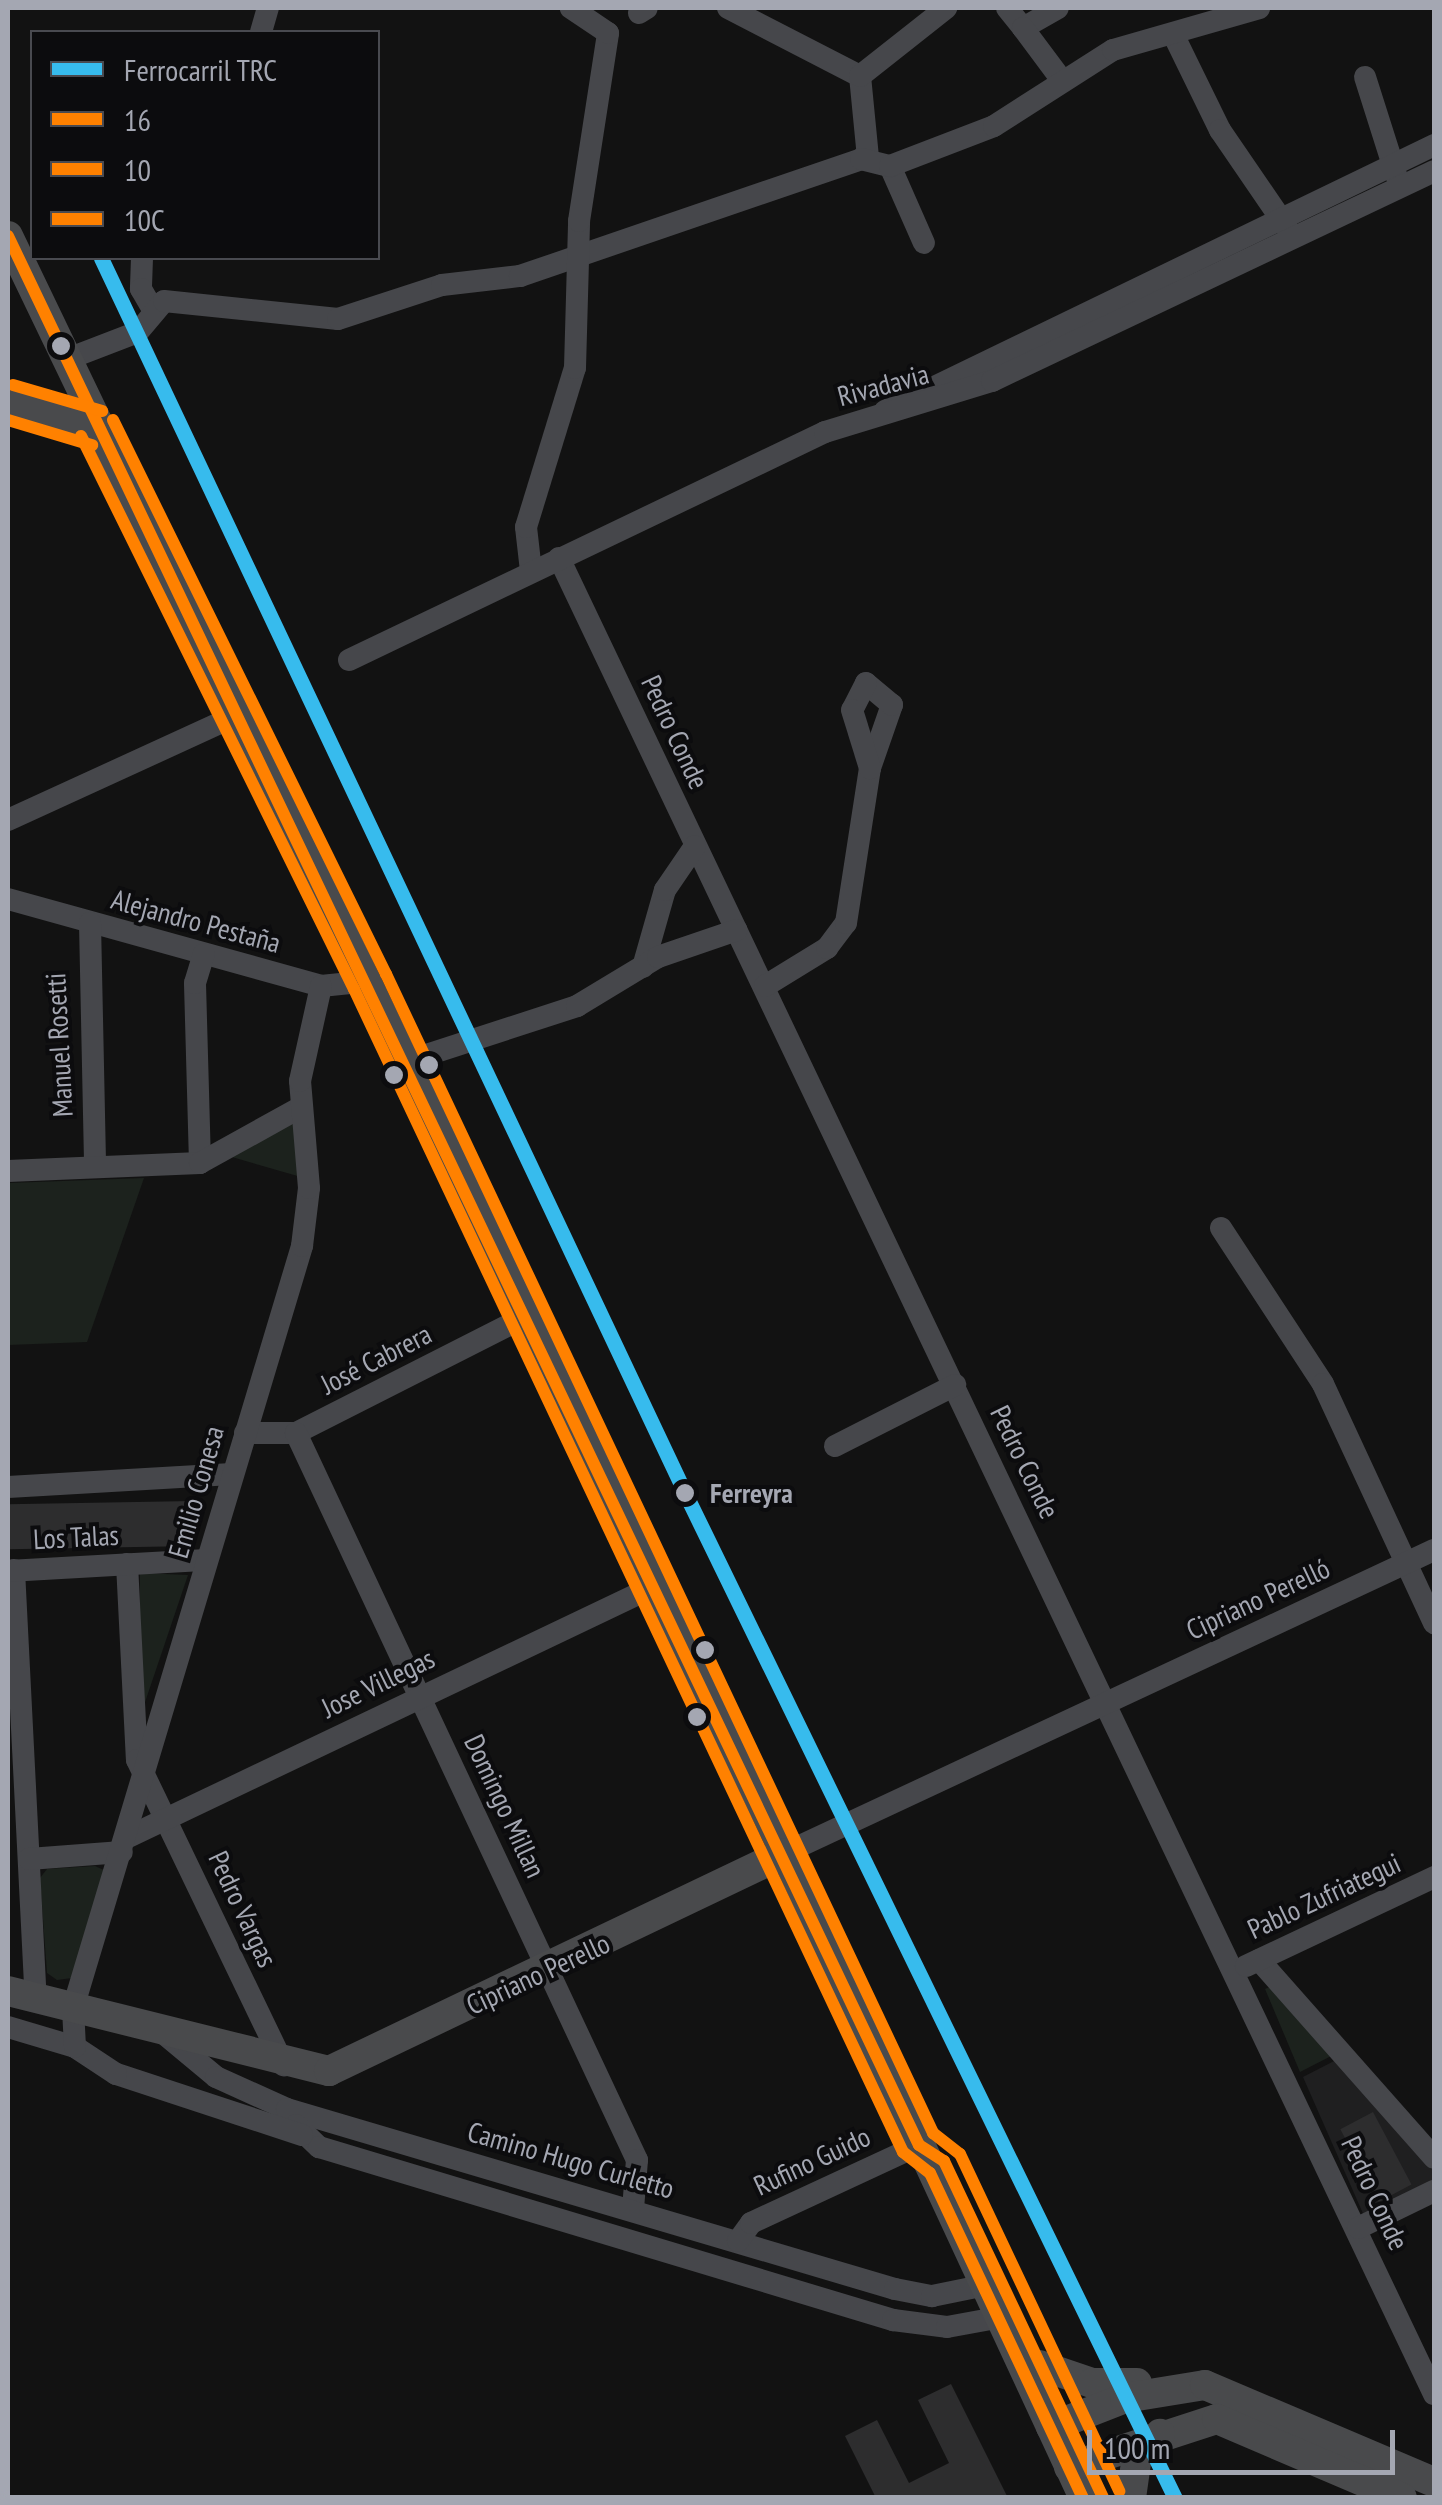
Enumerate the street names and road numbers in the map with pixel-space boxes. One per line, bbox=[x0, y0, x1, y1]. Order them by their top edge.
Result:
street label: Rivadavia bbox=[834, 357, 932, 413]
street label: Pedro Conde bbox=[634, 670, 716, 794]
street label: Alejandro Pestaña bbox=[108, 882, 284, 960]
street label: Manuel Rosetti bbox=[38, 972, 80, 1118]
street label: José Cabrera bbox=[315, 1317, 437, 1401]
street label: Pedro Conde bbox=[983, 1400, 1067, 1524]
street label: Emilio Conesa bbox=[161, 1422, 231, 1562]
street label: Los Talas bbox=[32, 1518, 120, 1556]
street label: Cipriano Perelló bbox=[1181, 1551, 1335, 1647]
street label: Jose Villegas bbox=[316, 1641, 440, 1725]
street label: Domingo Millan bbox=[457, 1729, 553, 1883]
street label: Pedro Vargas bbox=[201, 1845, 285, 1973]
street label: Pablo Zufriategui bbox=[1242, 1846, 1406, 1946]
street label: Cipriano Perello bbox=[461, 1926, 615, 2022]
street label: Camino Hugo Curletto bbox=[464, 2114, 678, 2206]
street label: Rufino Guido bbox=[749, 2119, 875, 2203]
street label: Pedro Conde bbox=[1334, 2131, 1416, 2255]

